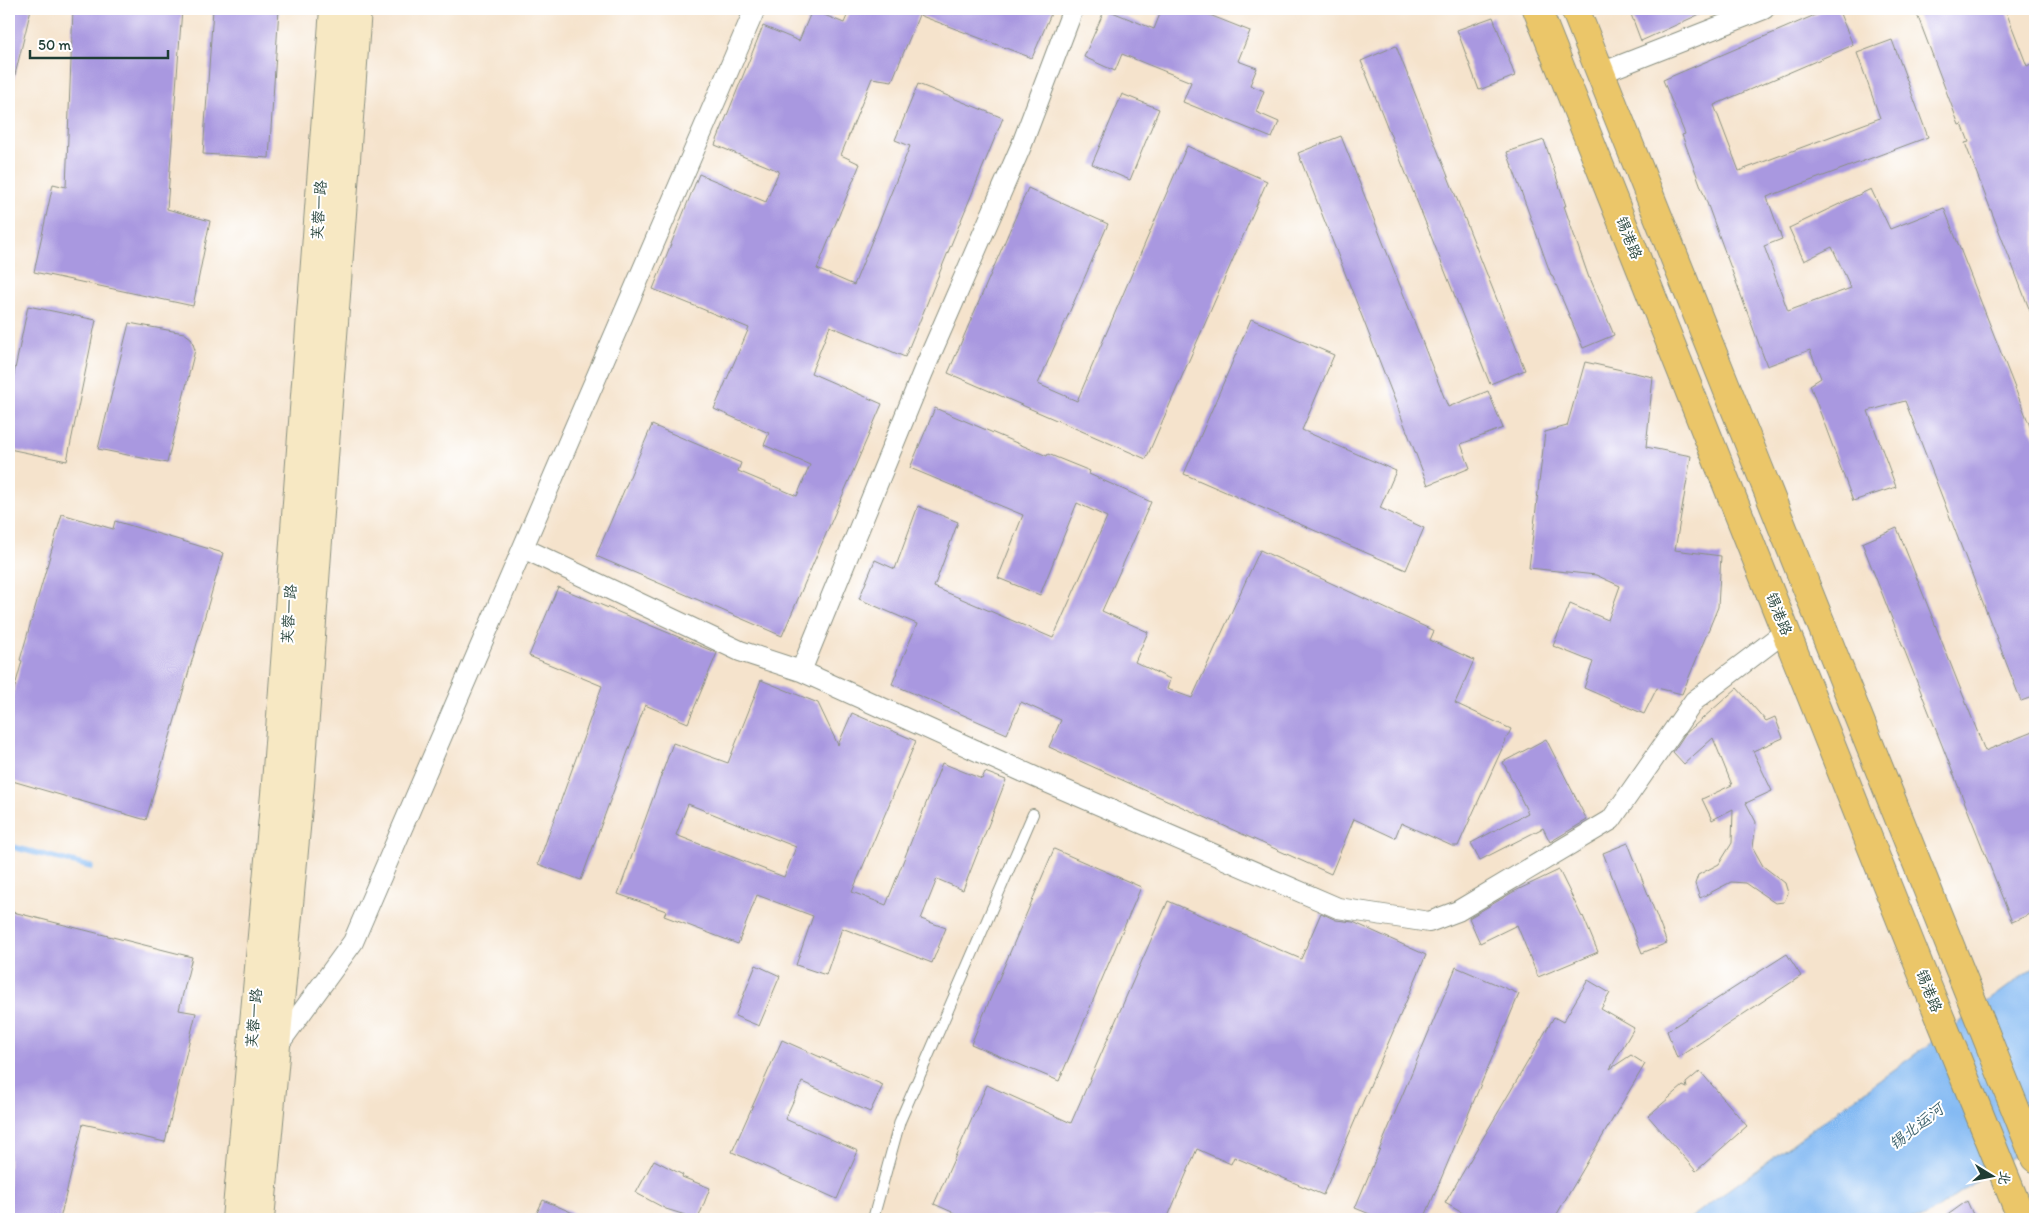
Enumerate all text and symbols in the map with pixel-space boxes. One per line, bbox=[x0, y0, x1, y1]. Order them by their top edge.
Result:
scale bar bbox=[30, 28, 168, 60]
text: 50 m bbox=[38, 36, 71, 54]
street label: 芙蓉一路 bbox=[308, 179, 330, 241]
street label: 锡港路 bbox=[1612, 214, 1646, 262]
street label: 芙蓉一路 bbox=[278, 583, 300, 645]
street label: 锡港路 bbox=[1762, 590, 1796, 638]
street label: 锡港路 bbox=[1912, 967, 1946, 1015]
street label: 芙蓉一路 bbox=[242, 987, 266, 1049]
water label: 锡北运河 bbox=[1885, 1097, 1950, 1154]
north arrow bbox=[1966, 1150, 2016, 1200]
text: 北 bbox=[1995, 1170, 2014, 1187]

